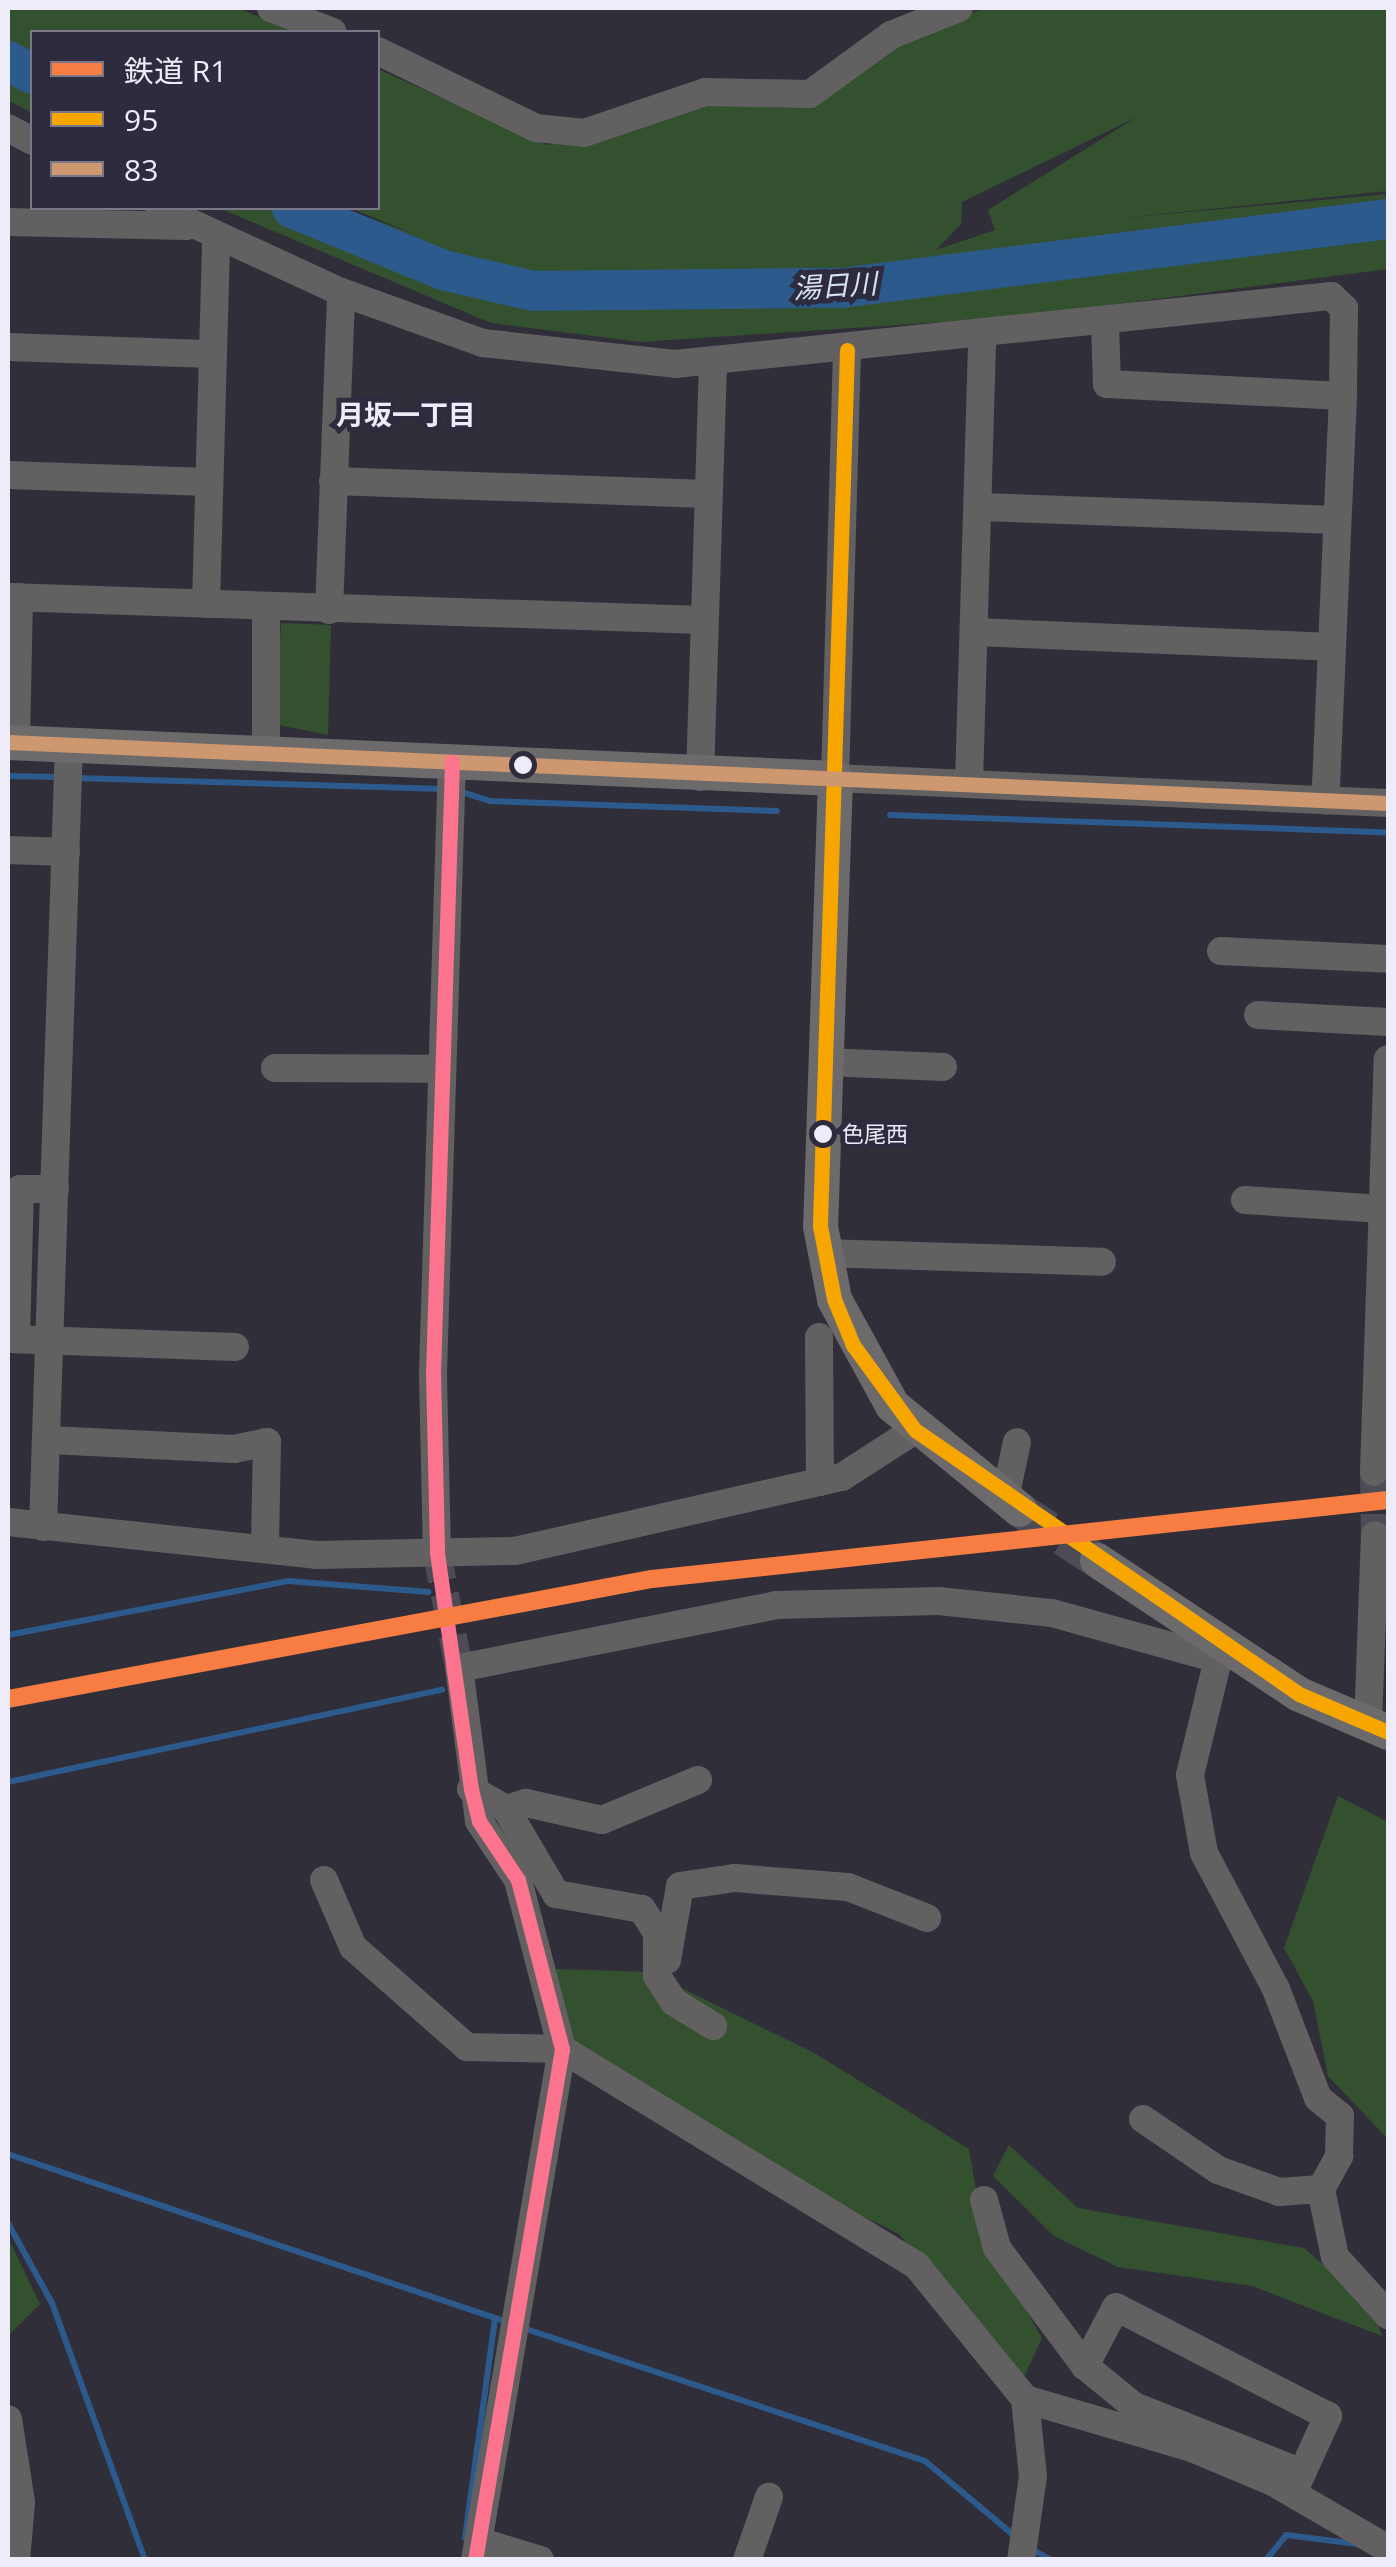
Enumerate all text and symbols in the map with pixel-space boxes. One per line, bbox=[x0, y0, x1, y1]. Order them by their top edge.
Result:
legend bbox=[30, 30, 380, 210]
text: 鉄道 R1 bbox=[124, 50, 227, 91]
text: 95 bbox=[124, 99, 158, 140]
text: 83 bbox=[124, 149, 158, 190]
water label: 湯日川 bbox=[792, 265, 878, 305]
district label: 月坂一丁目 bbox=[336, 397, 476, 431]
unlabelled marker bbox=[513, 755, 533, 775]
place label: 色尾西 bbox=[842, 1121, 908, 1147]
marker: 色尾西 bbox=[813, 1124, 833, 1144]

